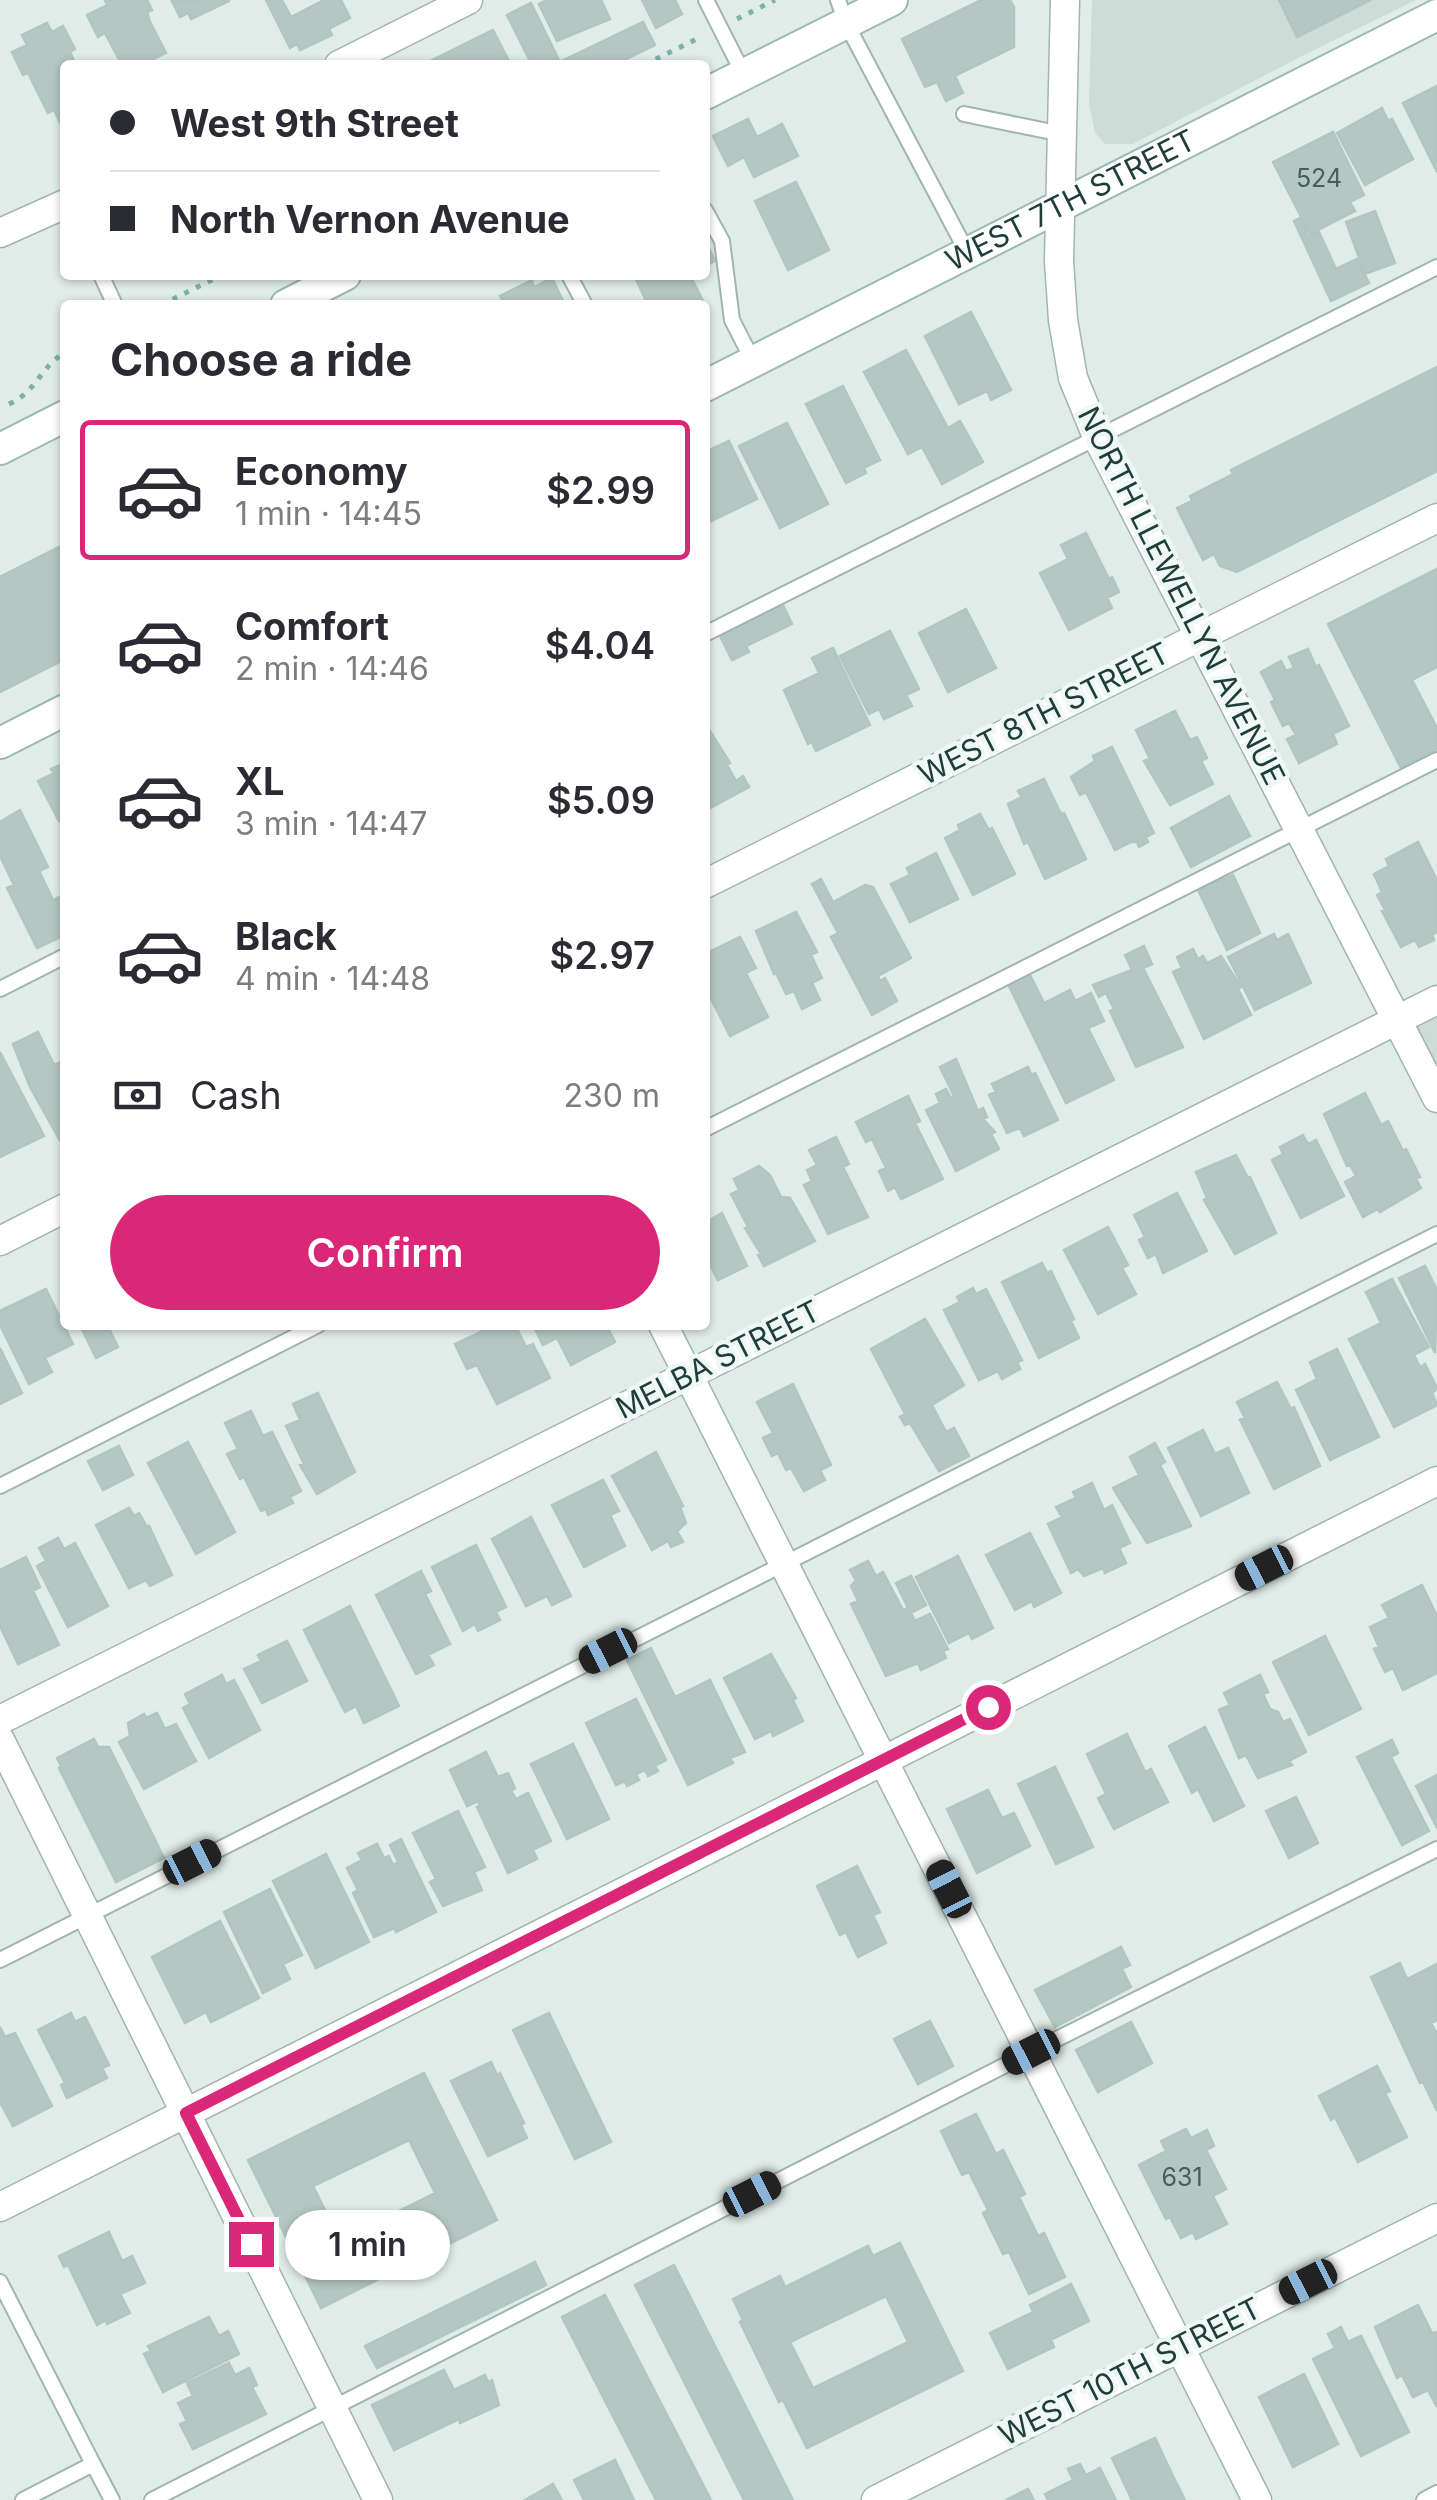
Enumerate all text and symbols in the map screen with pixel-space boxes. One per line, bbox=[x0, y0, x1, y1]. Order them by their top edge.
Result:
text: West 9th Street bbox=[170, 100, 459, 146]
street label: WEST 7TH STREET bbox=[939, 121, 1201, 278]
house number: 524 bbox=[1296, 163, 1342, 193]
text: North Vernon Avenue bbox=[170, 196, 570, 242]
text: Choose a ride bbox=[110, 332, 412, 387]
street label: NORTH LLEWELLYN AVENUE bbox=[1071, 401, 1293, 790]
icon: car bbox=[115, 445, 205, 535]
text: Economy bbox=[235, 448, 408, 494]
text: $2.99 bbox=[546, 467, 655, 513]
text: 1 min · 14:45 bbox=[235, 494, 422, 533]
icon: car bbox=[115, 600, 205, 690]
text: Comfort bbox=[235, 603, 389, 649]
text: $4.04 bbox=[545, 622, 655, 668]
street label: WEST 8TH STREET bbox=[912, 634, 1175, 792]
text: 2 min · 14:46 bbox=[235, 649, 429, 688]
icon: car bbox=[115, 755, 205, 845]
text: XL bbox=[235, 758, 285, 804]
text: $5.09 bbox=[547, 777, 655, 823]
text: 3 min · 14:47 bbox=[235, 804, 427, 843]
icon: car bbox=[115, 910, 205, 1000]
text: Black bbox=[235, 913, 337, 959]
text: $2.97 bbox=[549, 932, 655, 978]
text: 4 min · 14:48 bbox=[235, 959, 430, 998]
icon: cash bbox=[110, 1068, 165, 1123]
text: Cash bbox=[190, 1072, 282, 1118]
text: 230 m bbox=[564, 1076, 660, 1115]
button: Confirm bbox=[110, 1195, 660, 1310]
street label: MELBA STREET bbox=[609, 1292, 826, 1426]
car bbox=[1230, 1541, 1298, 1595]
car bbox=[574, 1624, 642, 1678]
route start bbox=[966, 1685, 1011, 1730]
car bbox=[158, 1835, 226, 1889]
car bbox=[922, 1855, 976, 1923]
car bbox=[997, 2025, 1065, 2079]
house number: 631 bbox=[1161, 2162, 1203, 2192]
car bbox=[718, 2167, 786, 2221]
callout: 1 min bbox=[286, 2209, 451, 2279]
route end bbox=[229, 2222, 274, 2267]
text: 1 min bbox=[328, 2225, 407, 2264]
car bbox=[1274, 2255, 1342, 2309]
street label: WEST 10TH STREET bbox=[993, 2289, 1267, 2453]

